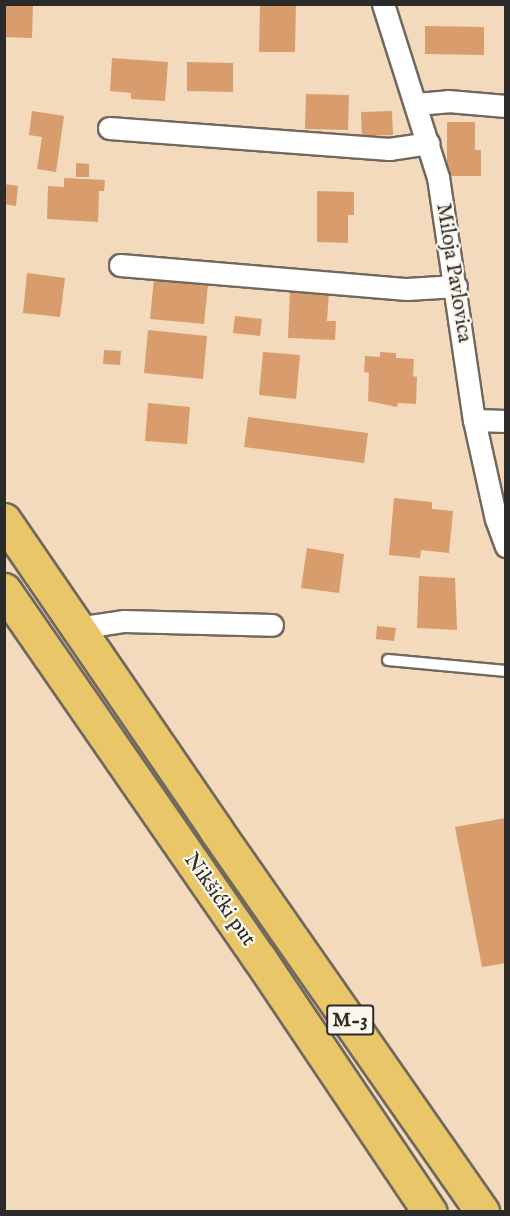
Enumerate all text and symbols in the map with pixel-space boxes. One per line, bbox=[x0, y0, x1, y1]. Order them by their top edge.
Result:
street label: Miloja Pavlovica bbox=[430, 202, 476, 344]
street label: Nikšićki put bbox=[178, 849, 260, 951]
road number: M-3 bbox=[326, 1003, 374, 1037]

